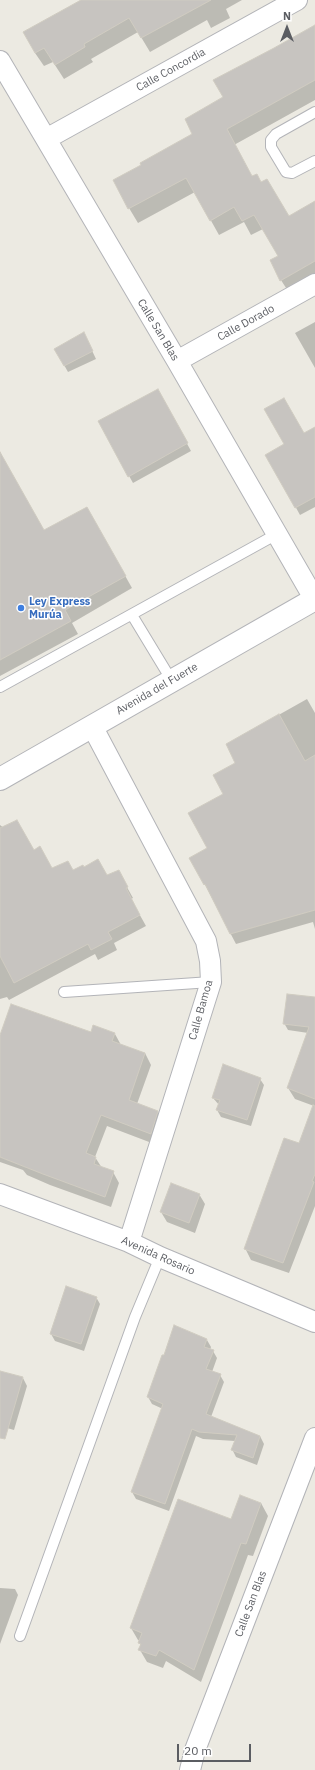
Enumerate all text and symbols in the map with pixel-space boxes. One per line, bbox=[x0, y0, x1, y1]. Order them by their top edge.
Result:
north arrow bbox=[267, 8, 307, 48]
text: N bbox=[283, 9, 291, 23]
street label: Calle Concordia bbox=[134, 46, 208, 94]
street label: Calle San Blas bbox=[134, 297, 182, 363]
street label: Calle Dorado bbox=[215, 302, 277, 344]
place label: Ley Express Murúa bbox=[29, 595, 90, 621]
marker: Ley Express Murúa bbox=[16, 603, 26, 613]
street label: Avenida del Fuerte bbox=[114, 660, 200, 718]
street label: Calle Bamoa bbox=[186, 978, 216, 1042]
street label: Avenida Rosario bbox=[119, 1234, 197, 1278]
street label: Calle San Blas bbox=[232, 1569, 270, 1639]
scale bar bbox=[179, 1736, 253, 1762]
text: 20 m bbox=[184, 1743, 212, 1758]

